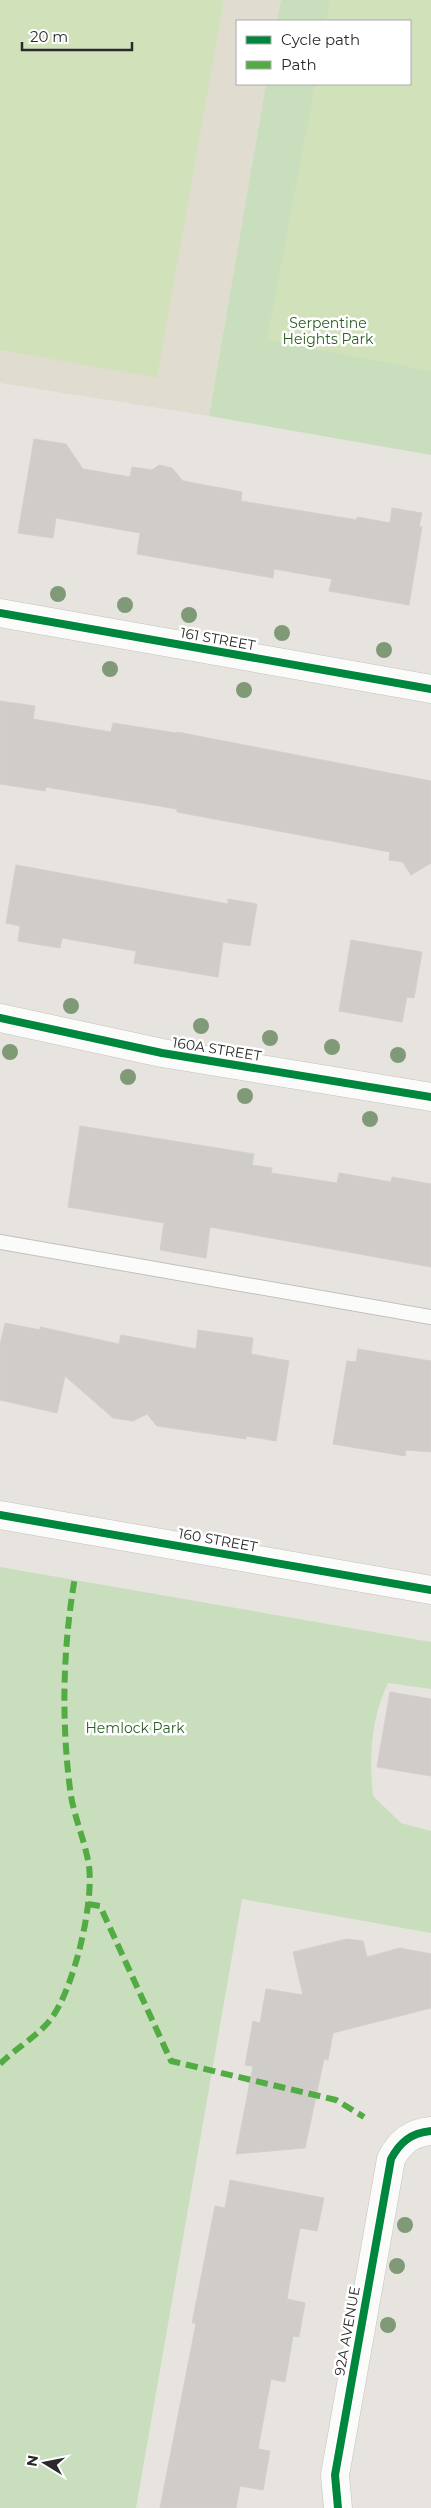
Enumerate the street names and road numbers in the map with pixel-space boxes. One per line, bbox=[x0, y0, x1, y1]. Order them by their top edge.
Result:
street label: 161 STREET bbox=[179, 624, 257, 654]
street label: 160A STREET bbox=[171, 1033, 263, 1065]
street label: 160 STREET bbox=[177, 1524, 259, 1556]
street label: 92A AVENUE bbox=[330, 2285, 364, 2377]

